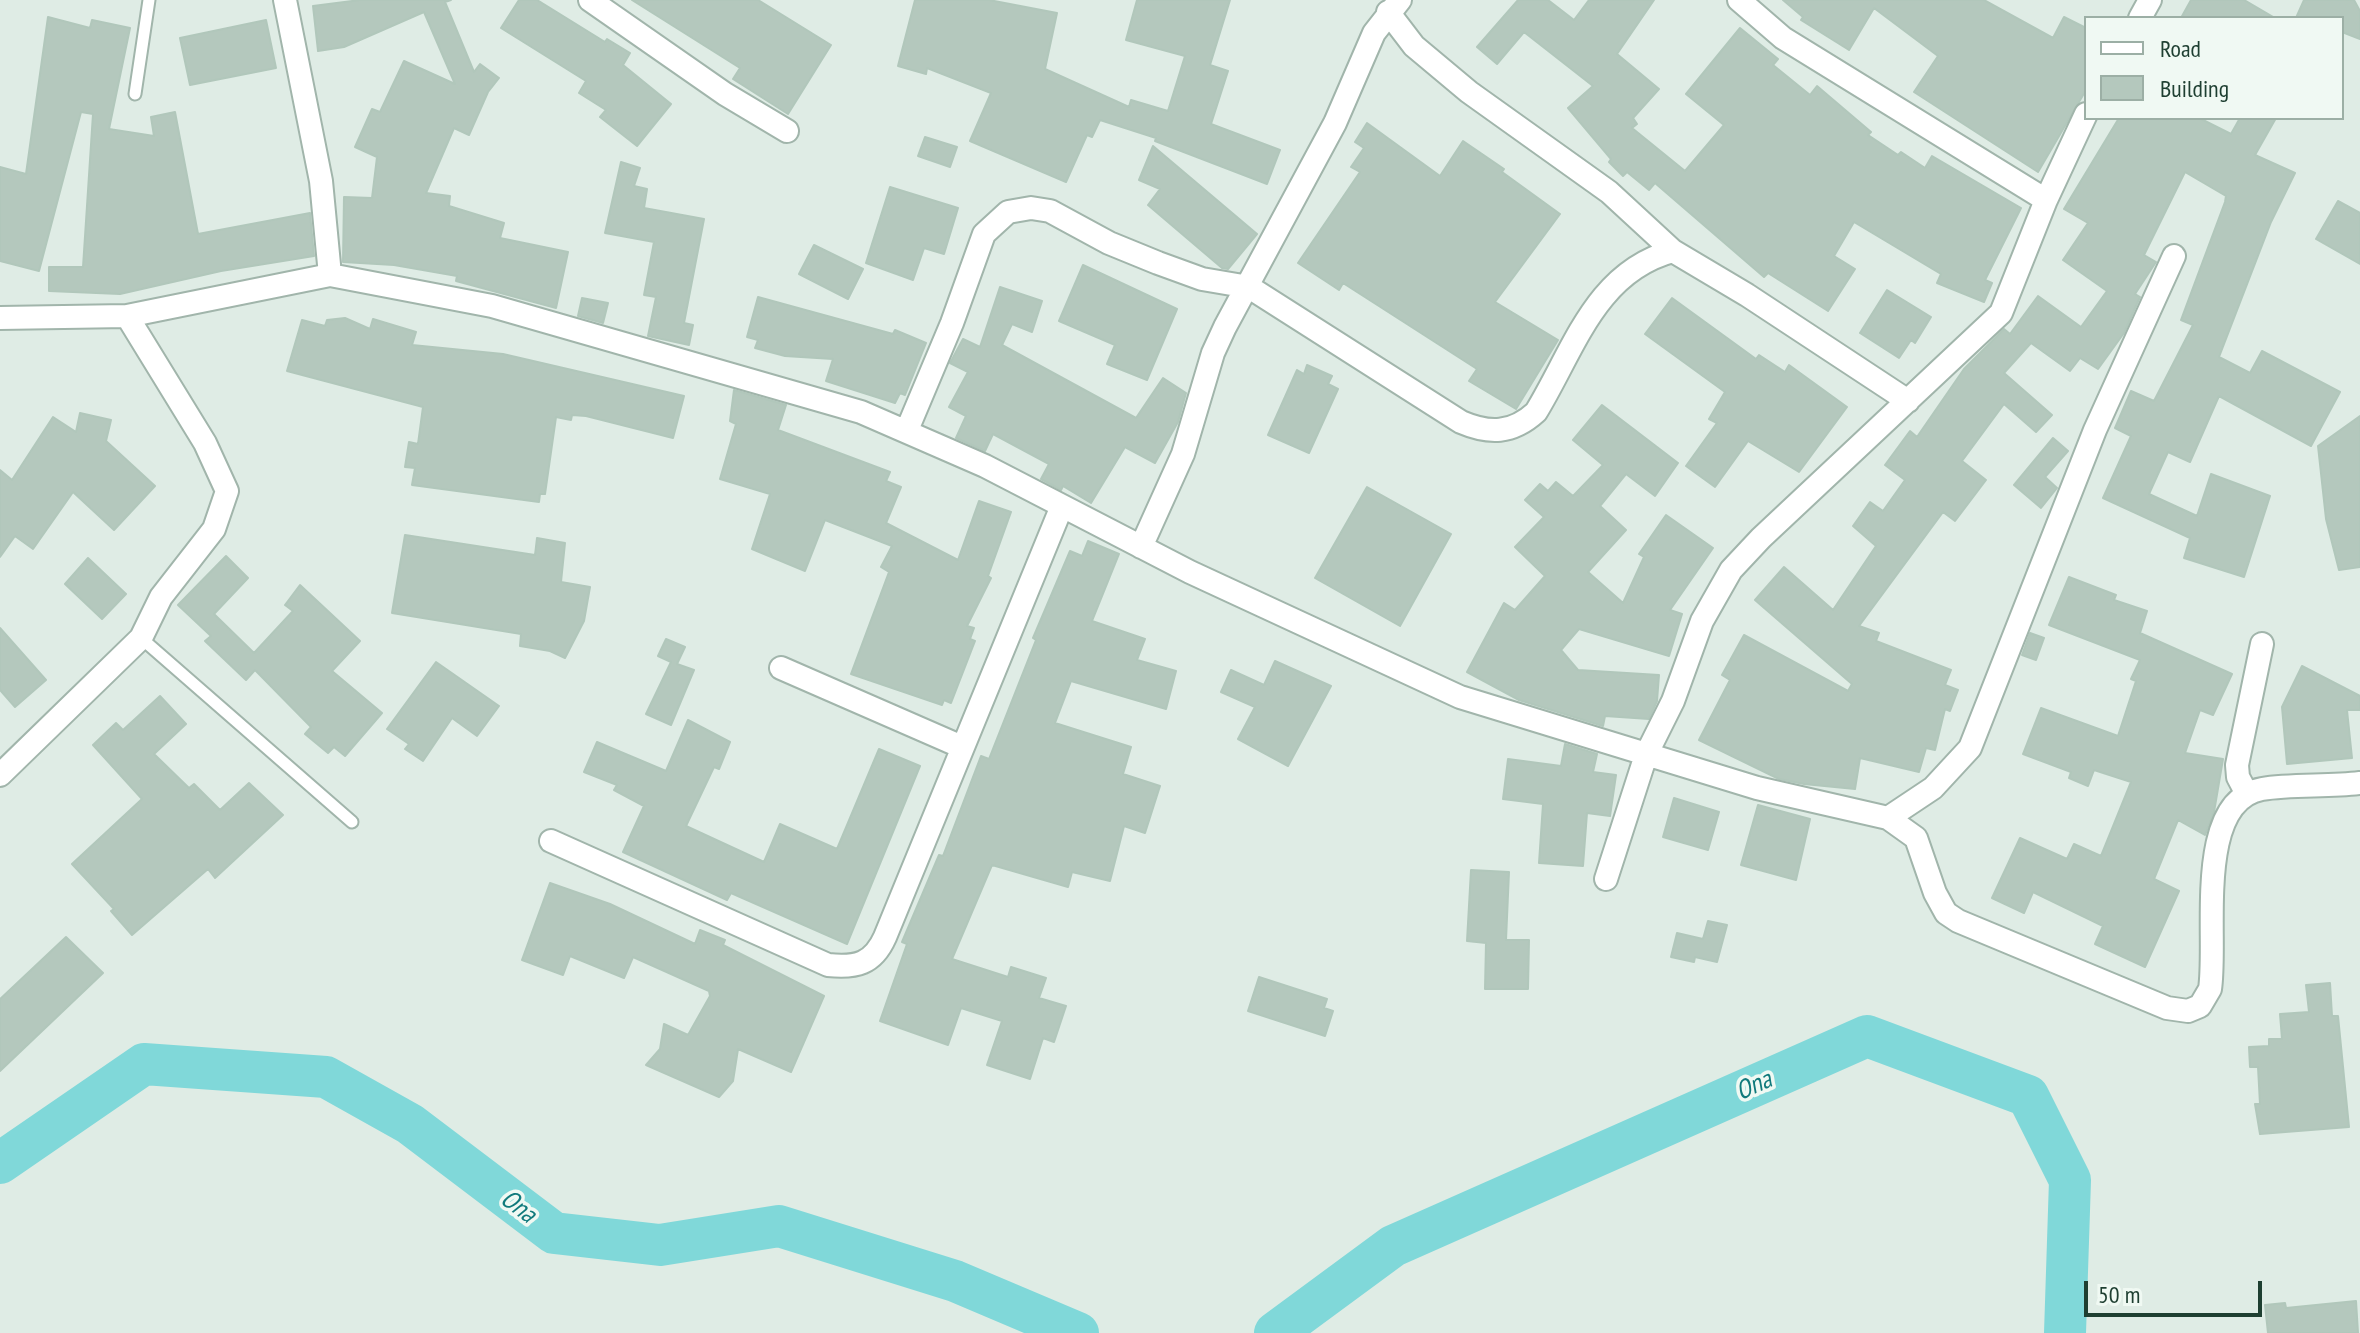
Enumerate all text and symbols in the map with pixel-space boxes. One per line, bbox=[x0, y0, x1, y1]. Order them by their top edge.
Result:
legend bbox=[2084, 16, 2344, 120]
text: Road bbox=[2160, 33, 2201, 64]
text: Building bbox=[2160, 73, 2229, 104]
water label: Ona bbox=[1731, 1064, 1777, 1108]
water label: Ona bbox=[494, 1184, 542, 1230]
scale bar bbox=[2088, 1265, 2266, 1315]
text: 50 m bbox=[2098, 1279, 2140, 1310]

